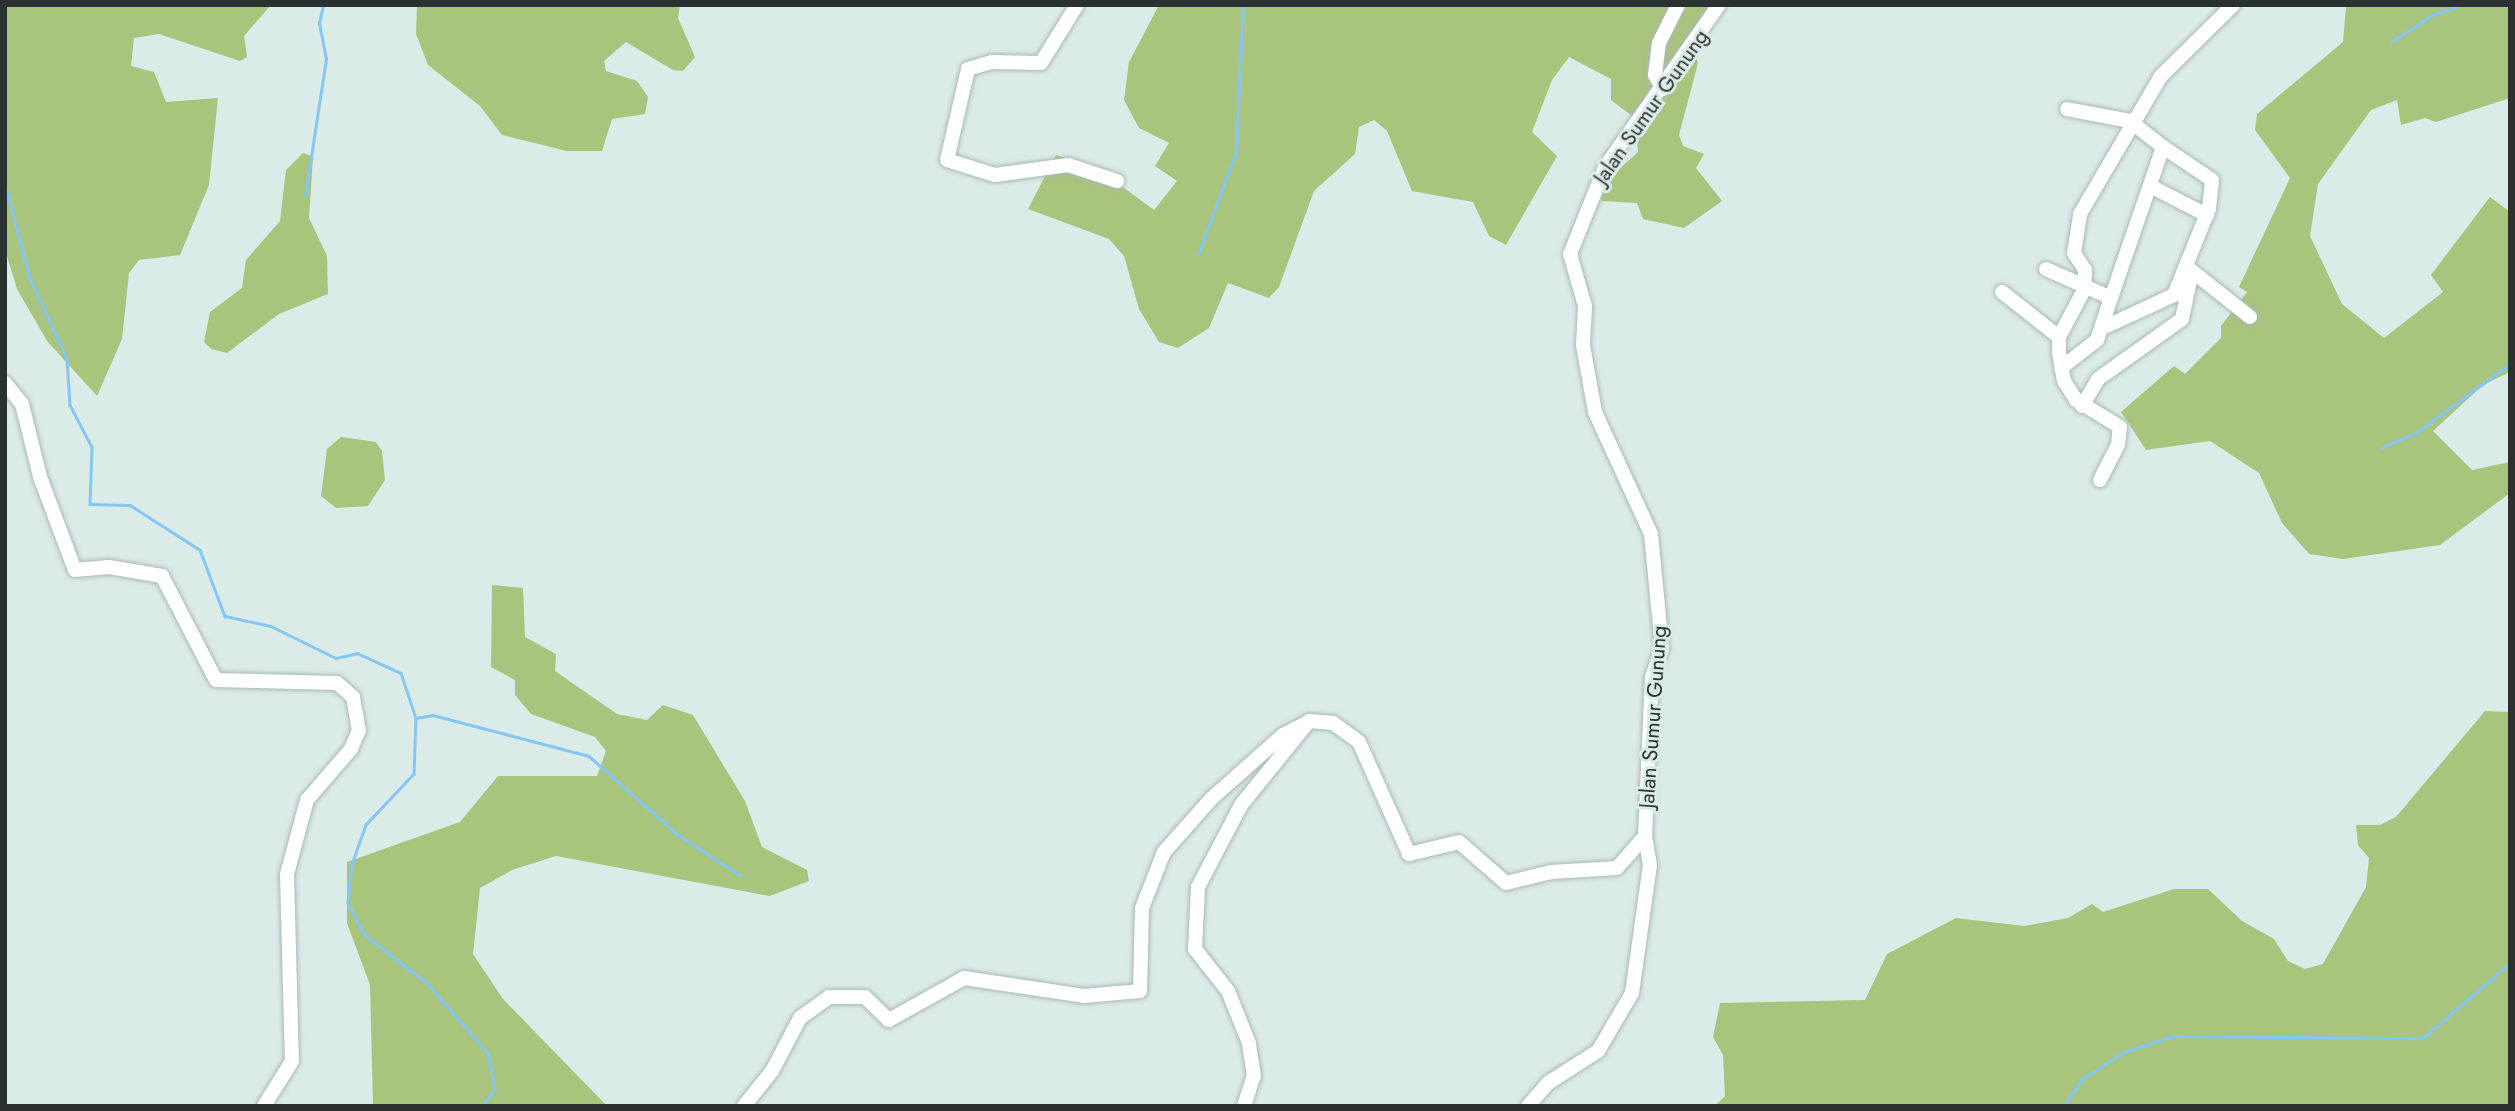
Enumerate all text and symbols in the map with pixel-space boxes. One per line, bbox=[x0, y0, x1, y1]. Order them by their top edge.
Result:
street label: Jalan Sumur Gunung bbox=[1588, 25, 1714, 189]
street label: Jalan Sumur Gunung bbox=[1634, 625, 1672, 809]

